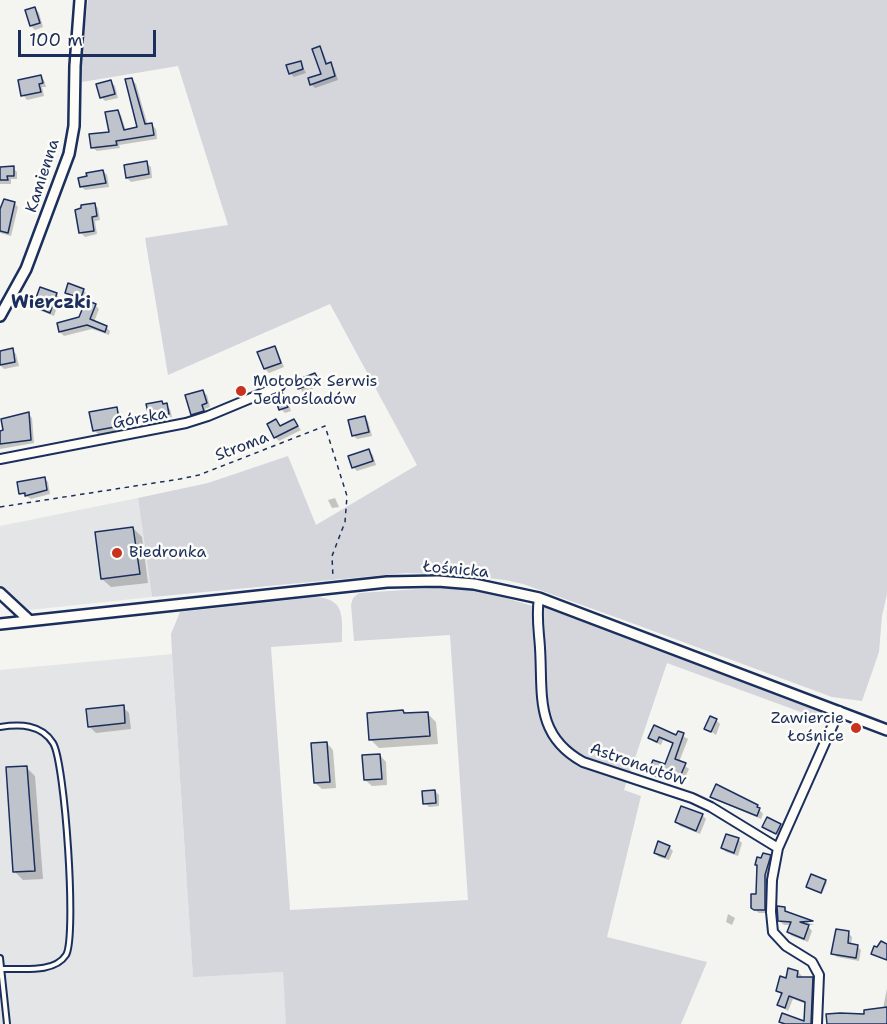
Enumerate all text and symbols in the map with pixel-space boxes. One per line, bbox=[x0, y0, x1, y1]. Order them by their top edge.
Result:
scale bar bbox=[21, 18, 159, 56]
text: 100 m bbox=[29, 28, 83, 52]
street label: Kamienna bbox=[22, 137, 64, 215]
district label: Wierczki bbox=[11, 292, 91, 314]
place label: Motobox Serwis Jednośladów bbox=[253, 372, 378, 410]
marker: Motobox Serwis Jednośladów bbox=[234, 384, 248, 398]
street label: Górska bbox=[111, 404, 169, 434]
street label: Stroma bbox=[213, 428, 271, 466]
place label: Biedronka bbox=[129, 543, 206, 563]
marker: Biedronka bbox=[110, 546, 124, 560]
street label: Łośnicka bbox=[422, 558, 490, 582]
place label: Zawiercie Łośnice bbox=[771, 709, 844, 747]
marker: Zawiercie Łośnice bbox=[849, 721, 863, 735]
street label: Astronautów bbox=[587, 740, 689, 790]

